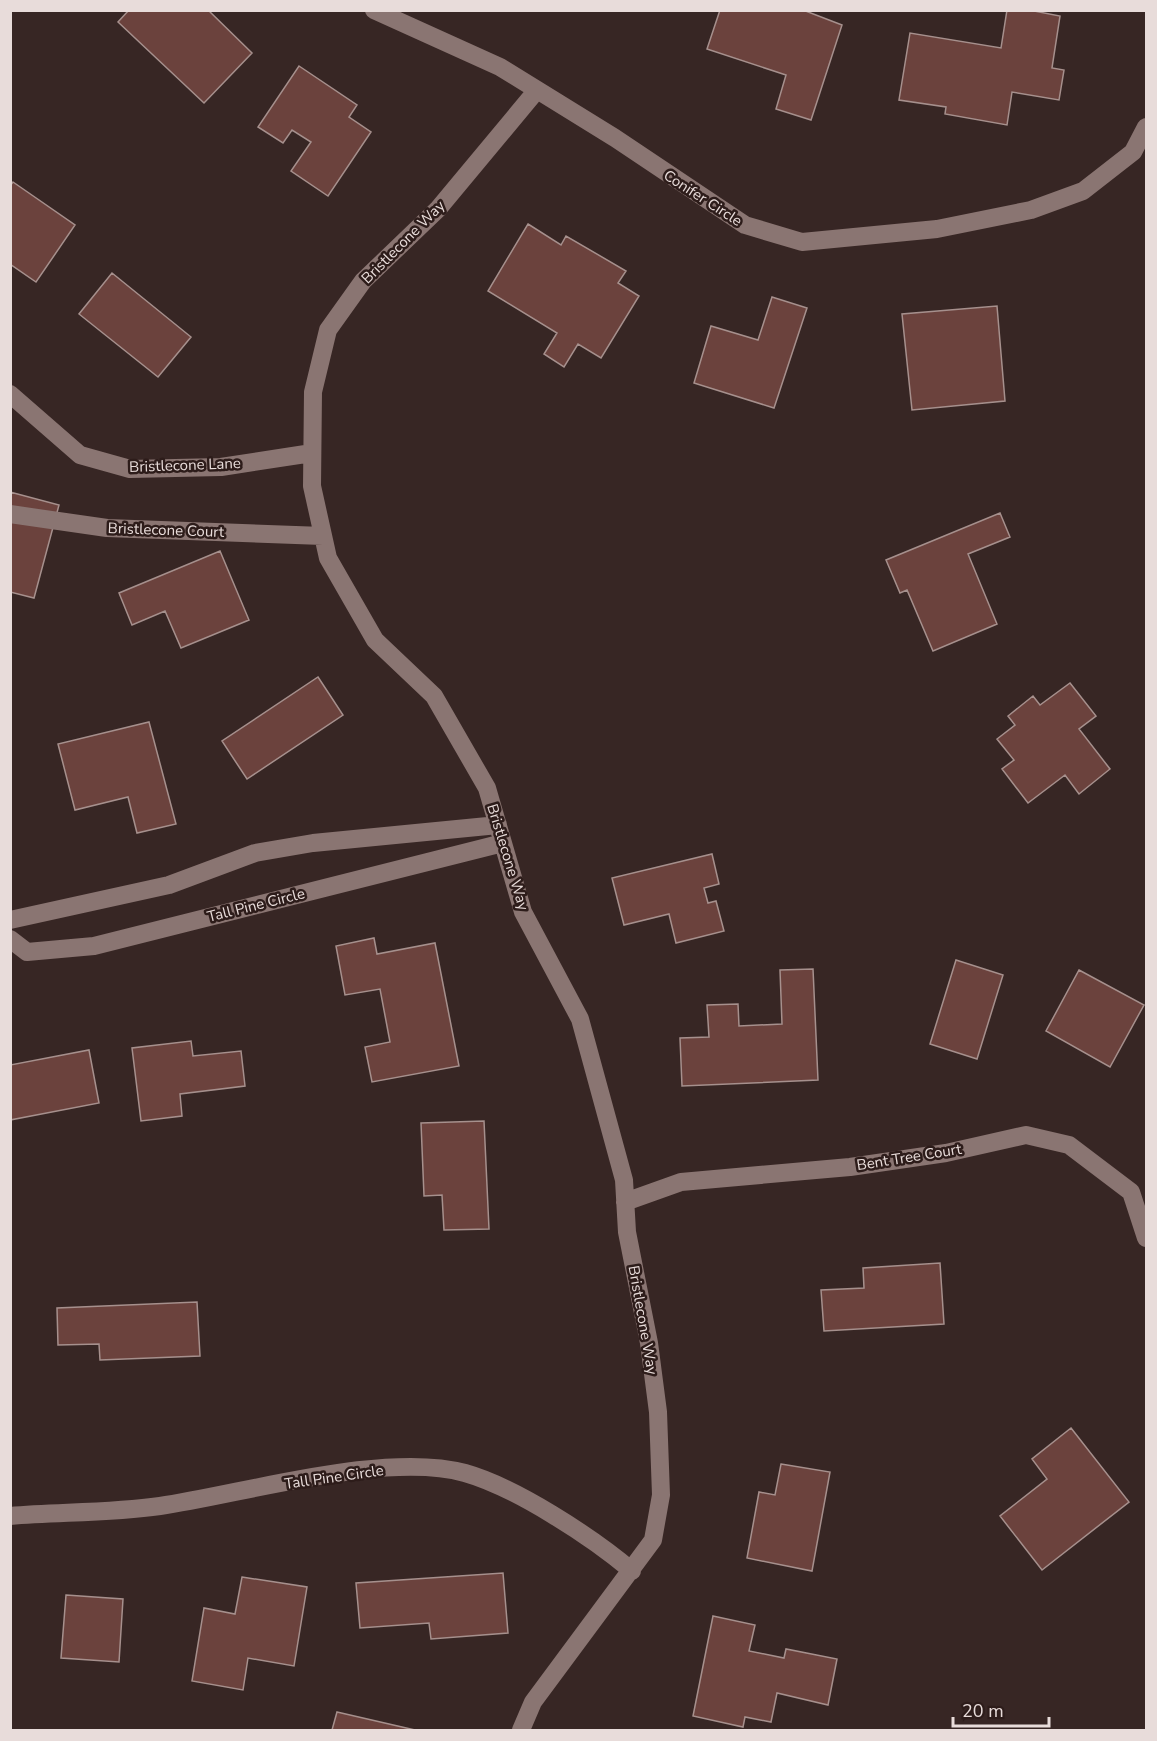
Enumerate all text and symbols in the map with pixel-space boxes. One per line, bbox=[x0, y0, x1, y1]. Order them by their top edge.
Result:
street label: Conifer Circle bbox=[660, 165, 746, 231]
street label: Bristlecone Way bbox=[357, 196, 449, 288]
street label: Bristlecone Lane bbox=[129, 453, 241, 477]
street label: Bristlecone Court bbox=[107, 518, 225, 542]
street label: Bristlecone Way bbox=[482, 801, 534, 913]
street label: Tall Pine Circle bbox=[205, 883, 307, 927]
street label: Bent Tree Court bbox=[855, 1139, 964, 1175]
street label: Bristlecone Way bbox=[624, 1264, 662, 1376]
street label: Tall Pine Circle bbox=[283, 1460, 385, 1494]
scale bar bbox=[953, 1690, 1049, 1728]
text: 20 m bbox=[962, 1699, 1004, 1723]

